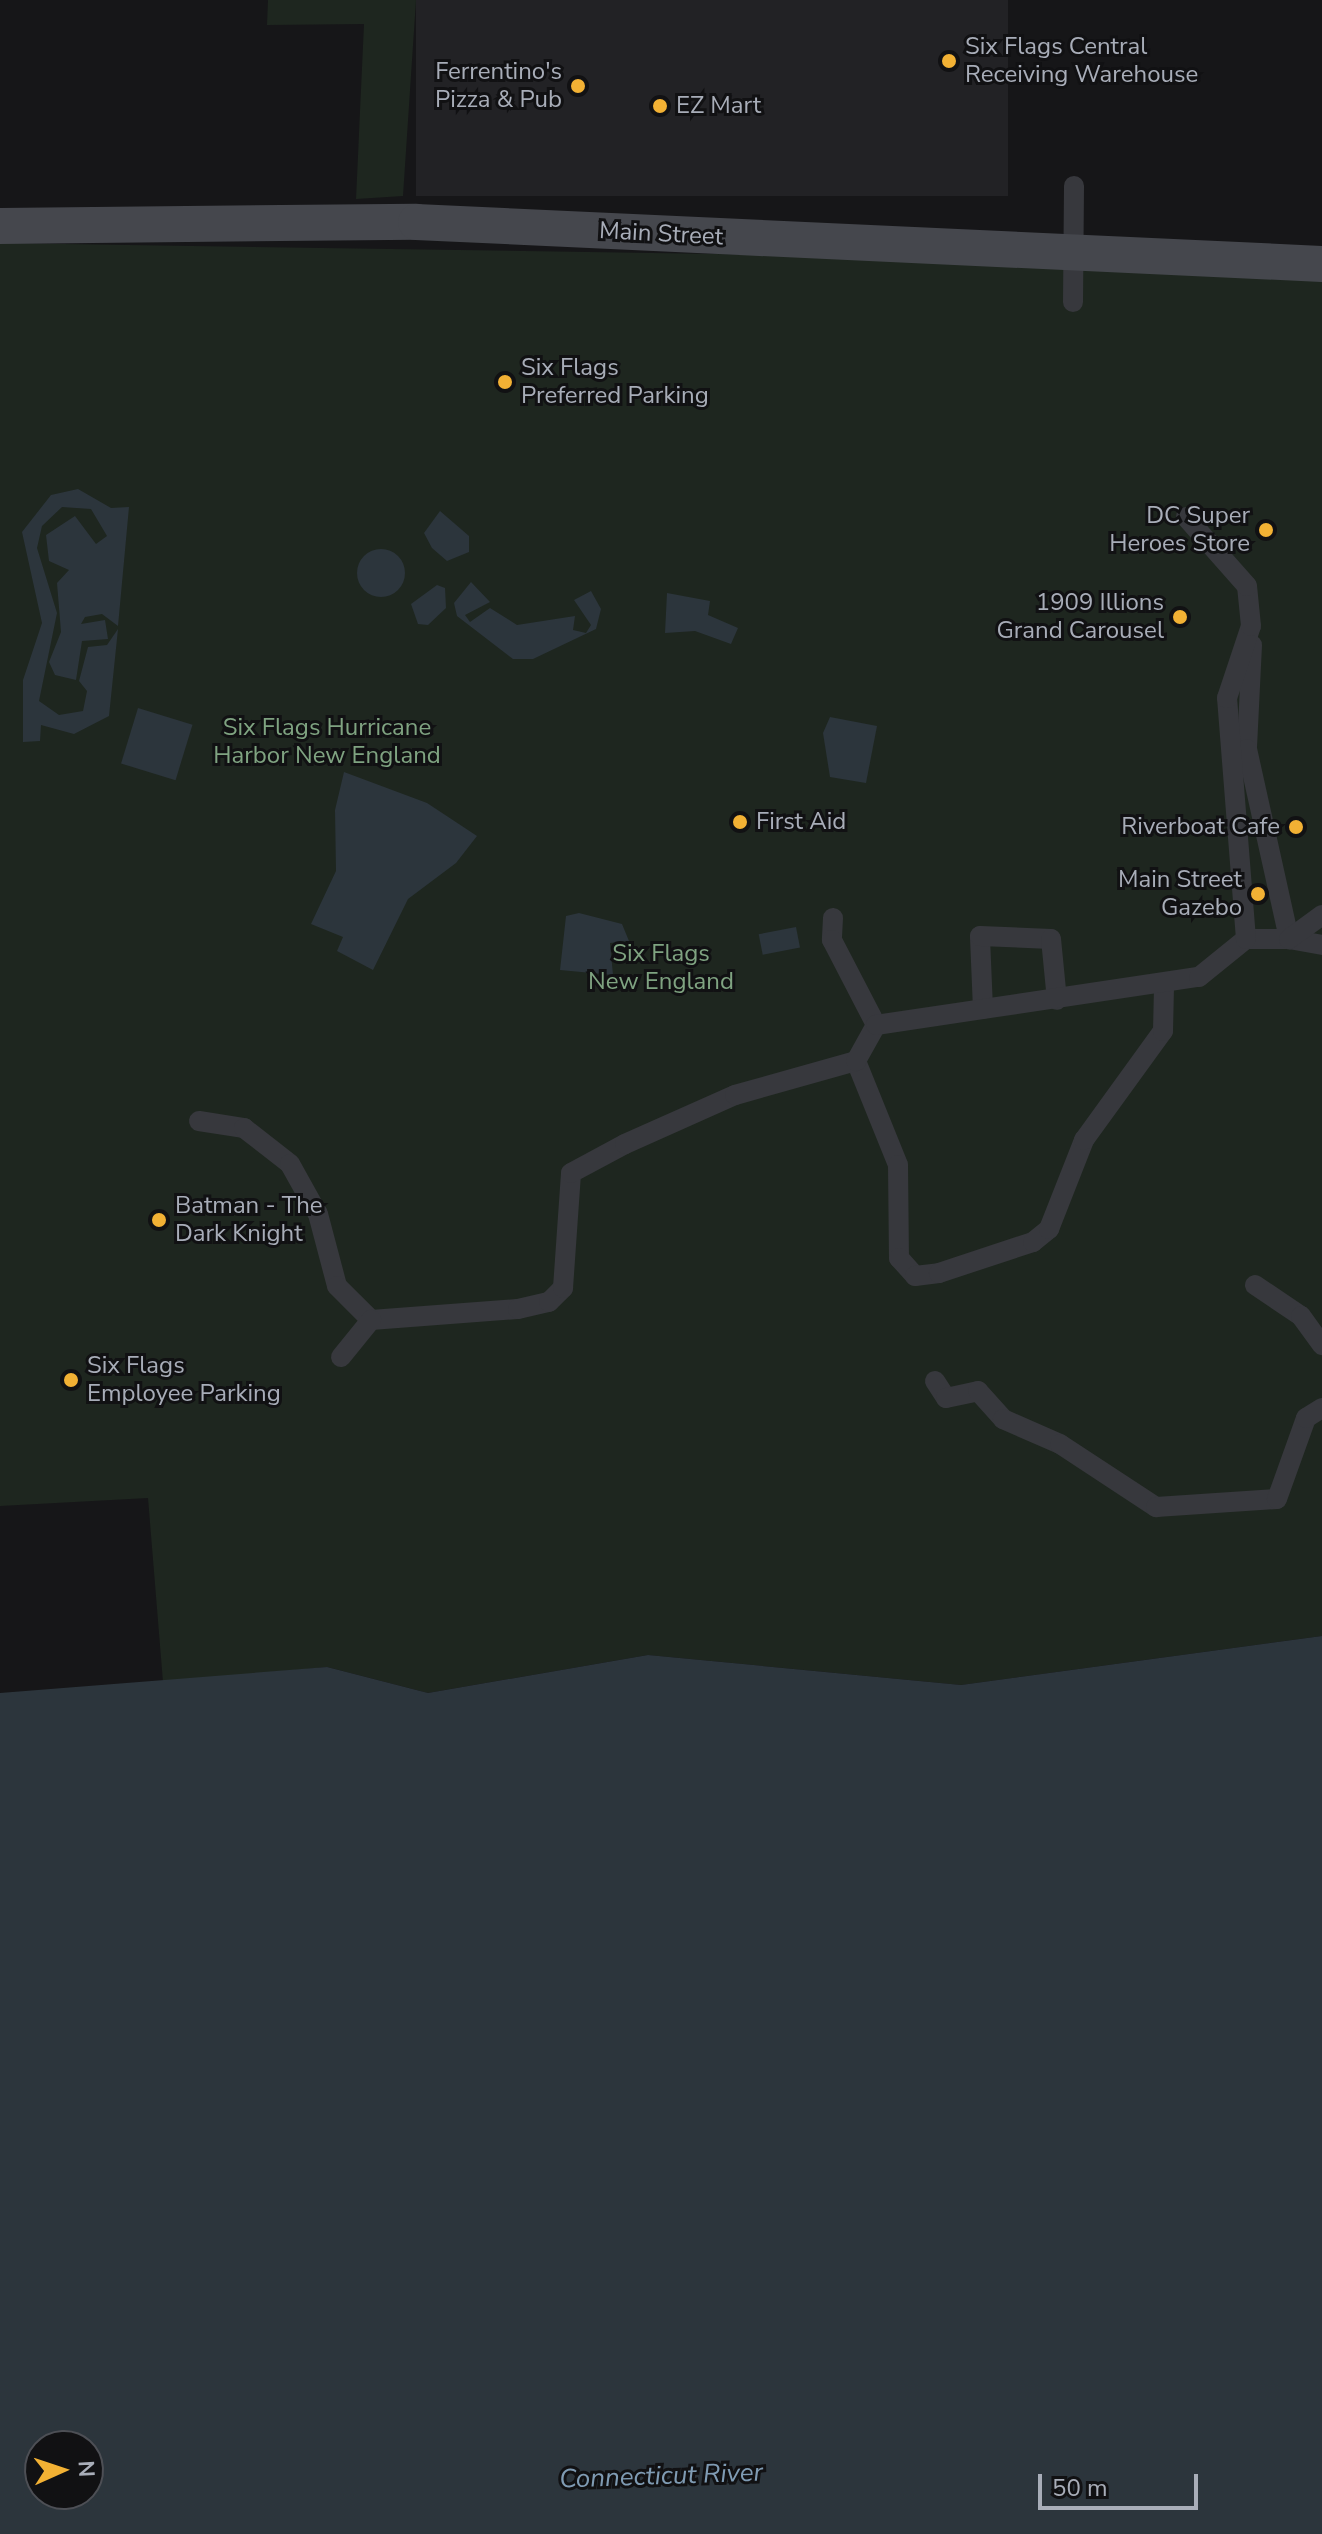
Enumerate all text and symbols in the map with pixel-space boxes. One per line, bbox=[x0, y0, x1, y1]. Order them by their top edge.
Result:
place label: Six Flags Central Receiving Warehouse bbox=[965, 33, 1198, 89]
marker: Six Flags Central Receiving Warehouse bbox=[940, 52, 958, 70]
place label: Ferrentino's Pizza & Pub bbox=[435, 58, 562, 114]
marker: Ferrentino's Pizza & Pub bbox=[569, 77, 587, 95]
place label: EZ Mart bbox=[676, 92, 761, 120]
marker: EZ Mart bbox=[651, 97, 669, 115]
street label: Main Street bbox=[598, 216, 724, 252]
place label: Six Flags Preferred Parking bbox=[521, 354, 709, 410]
marker: Six Flags Preferred Parking bbox=[496, 373, 514, 391]
place label: DC Super Heroes Store bbox=[1109, 502, 1250, 558]
marker: DC Super Heroes Store bbox=[1257, 521, 1275, 539]
place label: 1909 Illions Grand Carousel bbox=[996, 589, 1164, 645]
marker: 1909 Illions Grand Carousel bbox=[1171, 608, 1189, 626]
park label: Six Flags Hurricane Harbor New England bbox=[213, 714, 441, 770]
place label: First Aid bbox=[756, 808, 846, 836]
marker: First Aid bbox=[731, 813, 749, 831]
place label: Riverboat Cafe bbox=[1121, 813, 1280, 841]
marker: Riverboat Cafe bbox=[1287, 818, 1305, 836]
place label: Main Street Gazebo bbox=[1118, 866, 1242, 922]
marker: Main Street Gazebo bbox=[1249, 885, 1267, 903]
park label: Six Flags New England bbox=[588, 940, 734, 996]
place label: Batman - The Dark Knight bbox=[175, 1192, 323, 1248]
marker: Batman - The Dark Knight bbox=[150, 1211, 168, 1229]
place label: Six Flags Employee Parking bbox=[87, 1352, 281, 1408]
marker: Six Flags Employee Parking bbox=[62, 1371, 80, 1389]
north arrow bbox=[24, 2430, 104, 2510]
water label: Connecticut River bbox=[559, 2457, 763, 2495]
scale bar bbox=[1042, 2458, 1202, 2508]
text: N bbox=[71, 2460, 101, 2478]
text: 50 m bbox=[1052, 2472, 1108, 2504]

